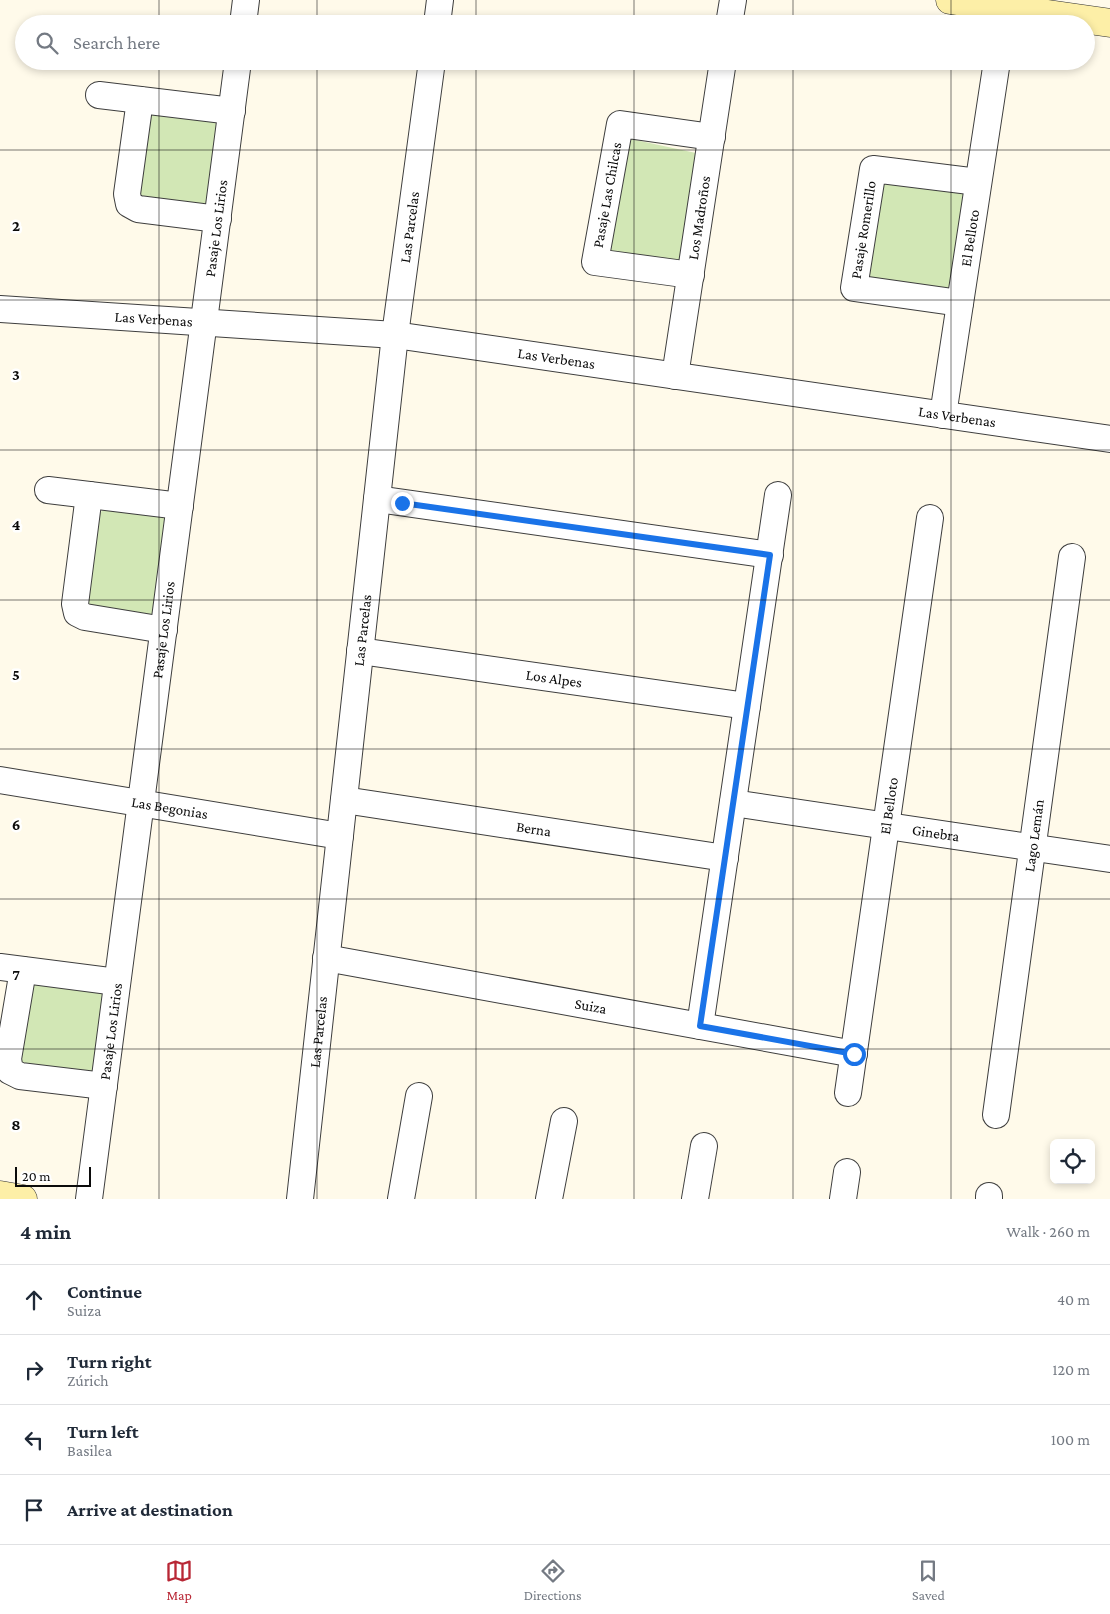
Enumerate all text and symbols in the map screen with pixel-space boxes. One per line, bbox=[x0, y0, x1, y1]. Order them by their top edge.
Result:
search box bbox=[15, 15, 1095, 70]
icon: search bbox=[33, 29, 61, 57]
text: Search here bbox=[73, 32, 160, 53]
street label: Pasaje Las Chilcas bbox=[590, 141, 625, 249]
street label: Los Madroños bbox=[685, 175, 713, 261]
street label: Pasaje Los Lirios bbox=[202, 179, 230, 278]
street label: Pasaje Romerillo bbox=[848, 180, 879, 280]
street label: Las Parcelas bbox=[397, 190, 422, 264]
street label: El Belloto bbox=[958, 208, 982, 268]
text: 2 bbox=[12, 217, 20, 234]
street label: Las Verbenas bbox=[114, 309, 193, 330]
street label: Las Verbenas bbox=[517, 345, 596, 372]
text: 3 bbox=[12, 366, 20, 383]
street label: Las Verbenas bbox=[917, 403, 997, 430]
route end bbox=[391, 492, 414, 515]
text: 4 bbox=[12, 516, 21, 533]
street label: Pasaje Los Lirios bbox=[149, 580, 178, 679]
street label: Las Parcelas bbox=[351, 594, 374, 667]
text: 5 bbox=[12, 666, 20, 683]
street label: Los Alpes bbox=[525, 667, 583, 690]
street label: El Belloto bbox=[877, 776, 901, 835]
street label: Las Begonias bbox=[130, 794, 209, 822]
street label: Lago Lemán bbox=[1021, 798, 1047, 873]
text: 6 bbox=[12, 816, 20, 833]
street label: Berna bbox=[515, 818, 552, 839]
street label: Ginebra bbox=[911, 822, 961, 845]
text: 7 bbox=[12, 966, 20, 983]
street label: Pasaje Los Lirios bbox=[97, 982, 125, 1081]
street label: Las Parcelas bbox=[306, 995, 330, 1069]
street label: Suiza bbox=[573, 995, 608, 1017]
route start bbox=[843, 1043, 866, 1066]
text: 8 bbox=[11, 1116, 21, 1133]
map controls bbox=[1050, 1139, 1095, 1184]
button: locate bbox=[1050, 1139, 1095, 1184]
scale bar bbox=[15, 1164, 91, 1187]
text: 20 m bbox=[22, 1168, 50, 1184]
text: 4 min bbox=[20, 1220, 71, 1244]
text: Walk · 260 m bbox=[1006, 1223, 1090, 1240]
text: Continue bbox=[67, 1281, 142, 1302]
icon: ahead bbox=[20, 1286, 48, 1314]
text: 40 m bbox=[1057, 1291, 1090, 1308]
text: Suiza bbox=[67, 1302, 101, 1319]
text: Turn right bbox=[67, 1351, 152, 1372]
icon: right bbox=[20, 1356, 48, 1384]
text: 120 m bbox=[1052, 1361, 1090, 1378]
text: Zúrich bbox=[67, 1372, 109, 1389]
text: Turn left bbox=[67, 1421, 139, 1442]
icon: left bbox=[20, 1426, 48, 1454]
text: 100 m bbox=[1051, 1431, 1090, 1448]
text: Basilea bbox=[67, 1442, 112, 1459]
icon: arrive bbox=[20, 1496, 48, 1524]
text: Arrive at destination bbox=[67, 1499, 233, 1520]
tab: Map bbox=[165, 1557, 193, 1603]
tab: Directions bbox=[524, 1557, 582, 1603]
tab: Saved bbox=[912, 1557, 945, 1603]

